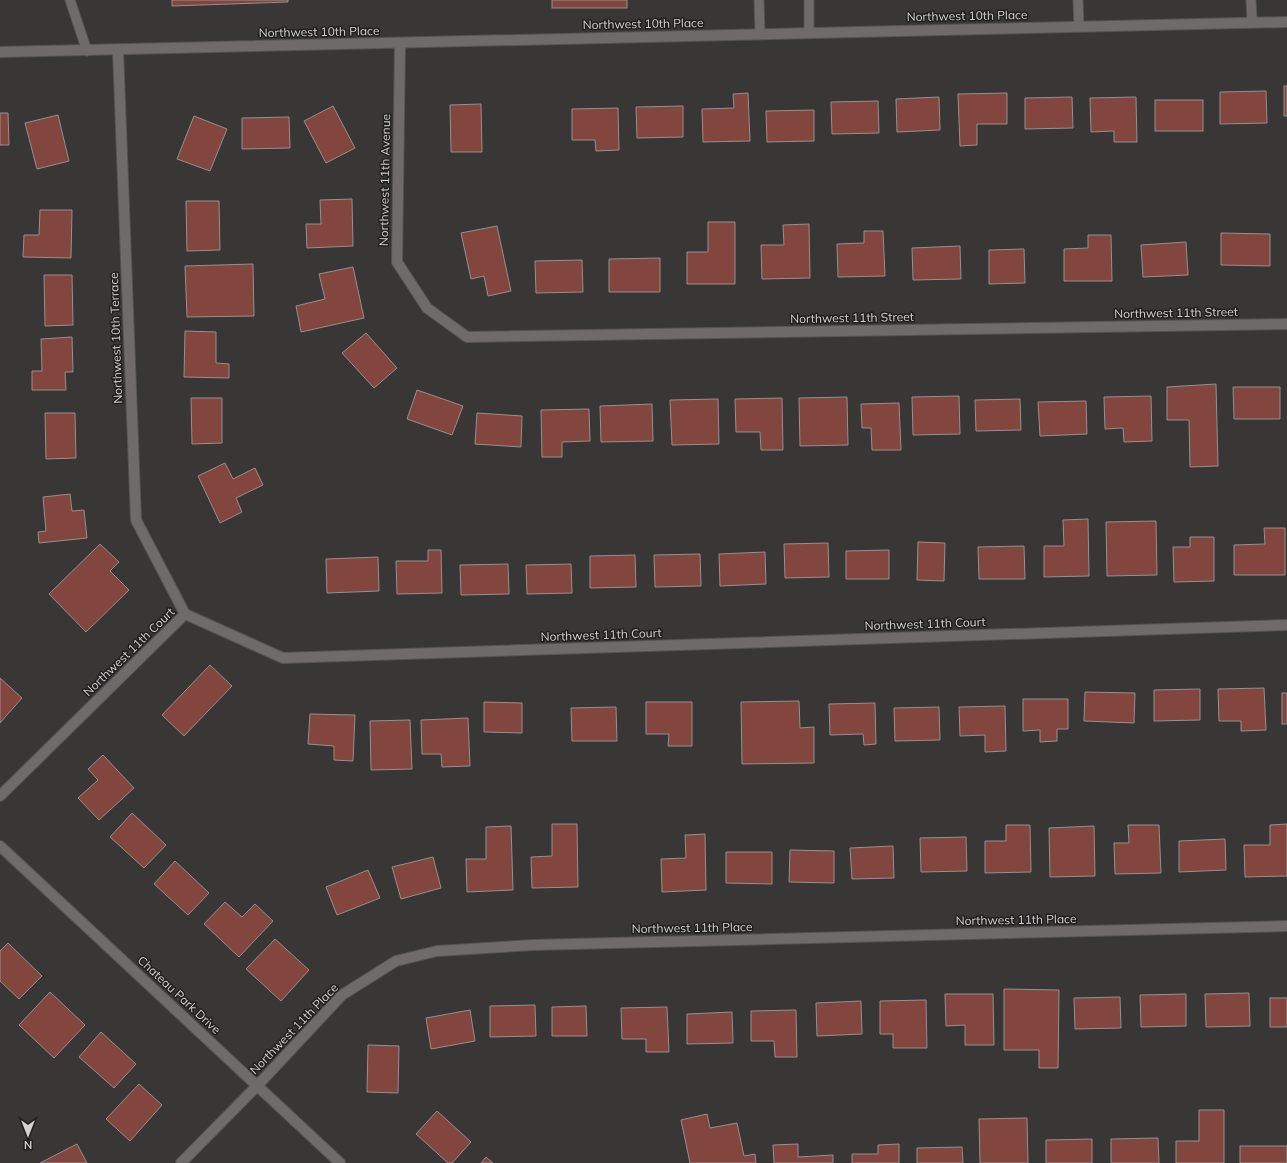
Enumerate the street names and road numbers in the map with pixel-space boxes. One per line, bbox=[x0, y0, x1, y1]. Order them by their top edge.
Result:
street label: Northwest 10th Place bbox=[907, 7, 1027, 24]
street label: Northwest 10th Place bbox=[583, 15, 703, 32]
street label: Northwest 10th Place bbox=[259, 23, 379, 40]
street label: Northwest 11th Avenue bbox=[376, 114, 393, 246]
street label: Northwest 10th Terrace bbox=[106, 272, 125, 404]
street label: Northwest 11th Street bbox=[1114, 304, 1238, 321]
street label: Northwest 11th Street bbox=[790, 309, 914, 326]
street label: Northwest 11th Court bbox=[80, 604, 177, 699]
street label: Northwest 11th Court bbox=[864, 614, 986, 633]
street label: Northwest 11th Court bbox=[540, 625, 662, 644]
street label: Northwest 11th Place bbox=[956, 911, 1076, 928]
street label: Northwest 11th Place bbox=[632, 919, 752, 936]
street label: Chateau Park Drive bbox=[135, 952, 224, 1037]
street label: Northwest 11th Place bbox=[246, 980, 341, 1077]

